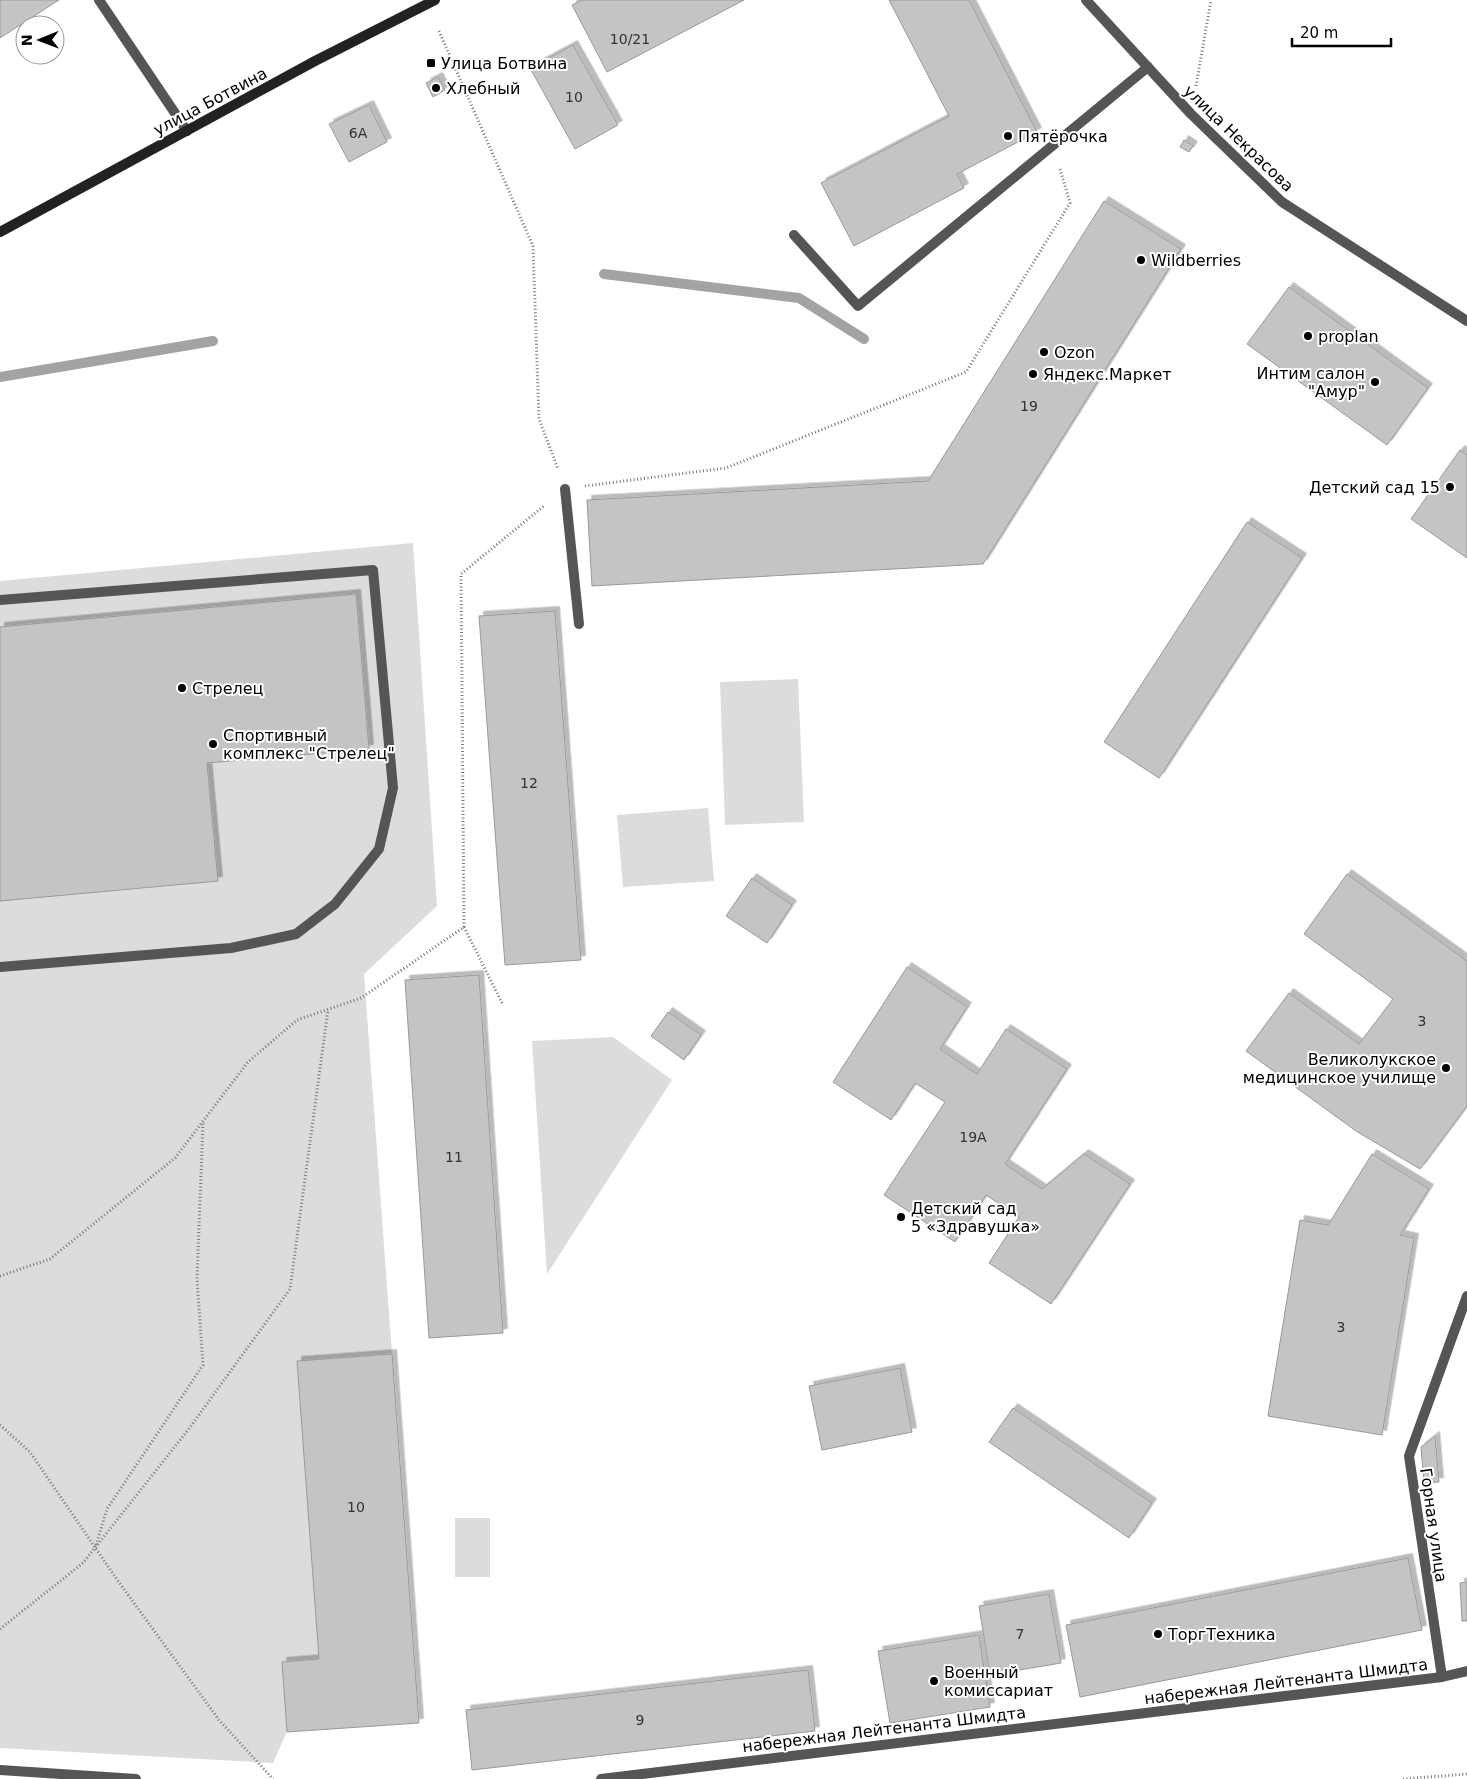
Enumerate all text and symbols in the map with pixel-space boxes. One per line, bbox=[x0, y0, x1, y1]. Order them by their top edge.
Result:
north arrow bbox=[15, 15, 65, 65]
scale bar bbox=[1292, 15, 1391, 47]
text: 20 m bbox=[1300, 24, 1338, 42]
house number: 10/21 bbox=[610, 31, 650, 47]
text: N bbox=[19, 34, 35, 46]
place label: Улица Ботвина bbox=[441, 54, 567, 73]
marker: Улица Ботвина bbox=[425, 57, 437, 69]
street label: улица Ботвина bbox=[150, 63, 270, 139]
place label: Хлебный bbox=[446, 79, 520, 98]
street label: улица Некрасова bbox=[1180, 81, 1297, 196]
marker: Хлебный bbox=[430, 82, 442, 94]
house number: 10 bbox=[565, 89, 583, 105]
house number: 6А bbox=[349, 125, 368, 141]
place label: Пятёрочка bbox=[1018, 127, 1108, 146]
marker: Пятёрочка bbox=[1002, 130, 1014, 142]
place label: Wildberries bbox=[1151, 251, 1241, 270]
marker: Wildberries bbox=[1135, 254, 1147, 266]
place label: proplan bbox=[1318, 327, 1379, 346]
marker: proplan bbox=[1302, 330, 1314, 342]
place label: Ozon bbox=[1054, 343, 1095, 362]
marker: Ozon bbox=[1038, 346, 1050, 358]
place label: Интим салон "Амур" bbox=[1257, 364, 1365, 401]
place label: Яндекс.Маркет bbox=[1043, 365, 1172, 384]
marker: Яндекс.Маркет bbox=[1027, 368, 1039, 380]
marker: Интим салон "Амур" bbox=[1369, 376, 1381, 388]
house number: 19 bbox=[1020, 398, 1038, 414]
place label: Детский сад 15 bbox=[1309, 478, 1440, 497]
marker: Детский сад 15 bbox=[1444, 481, 1456, 493]
place label: Стрелец bbox=[192, 679, 264, 698]
marker: Стрелец bbox=[176, 682, 188, 694]
place label: Спортивный комплекс "Стрелец" bbox=[223, 726, 395, 763]
marker: Спортивный комплекс "Стрелец" bbox=[207, 738, 219, 750]
house number: 12 bbox=[520, 775, 538, 791]
house number: 3 bbox=[1418, 1013, 1426, 1029]
place label: Великолукское медицинское училище bbox=[1243, 1050, 1436, 1087]
marker: Великолукское медицинское училище bbox=[1440, 1062, 1452, 1074]
house number: 19А bbox=[959, 1129, 987, 1145]
house number: 11 bbox=[445, 1149, 463, 1165]
place label: Детский сад 5 «Здравушка» bbox=[911, 1199, 1040, 1236]
marker: Детский сад 5 «Здравушка» bbox=[895, 1211, 907, 1223]
house number: 3 bbox=[1337, 1319, 1345, 1335]
street label: Горная улица bbox=[1416, 1467, 1451, 1584]
house number: 10 bbox=[347, 1499, 365, 1515]
place label: ТоргТехника bbox=[1167, 1625, 1276, 1644]
house number: 7 bbox=[1016, 1626, 1024, 1642]
marker: ТоргТехника bbox=[1152, 1628, 1164, 1640]
street label: набережная Лейтенанта Шмидта bbox=[1143, 1655, 1429, 1708]
place label: Военный комиссариат bbox=[944, 1663, 1053, 1700]
marker: Военный комиссариат bbox=[928, 1675, 940, 1687]
street label: набережная Лейтенанта Шмидта bbox=[741, 1703, 1027, 1756]
house number: 9 bbox=[636, 1712, 644, 1728]

